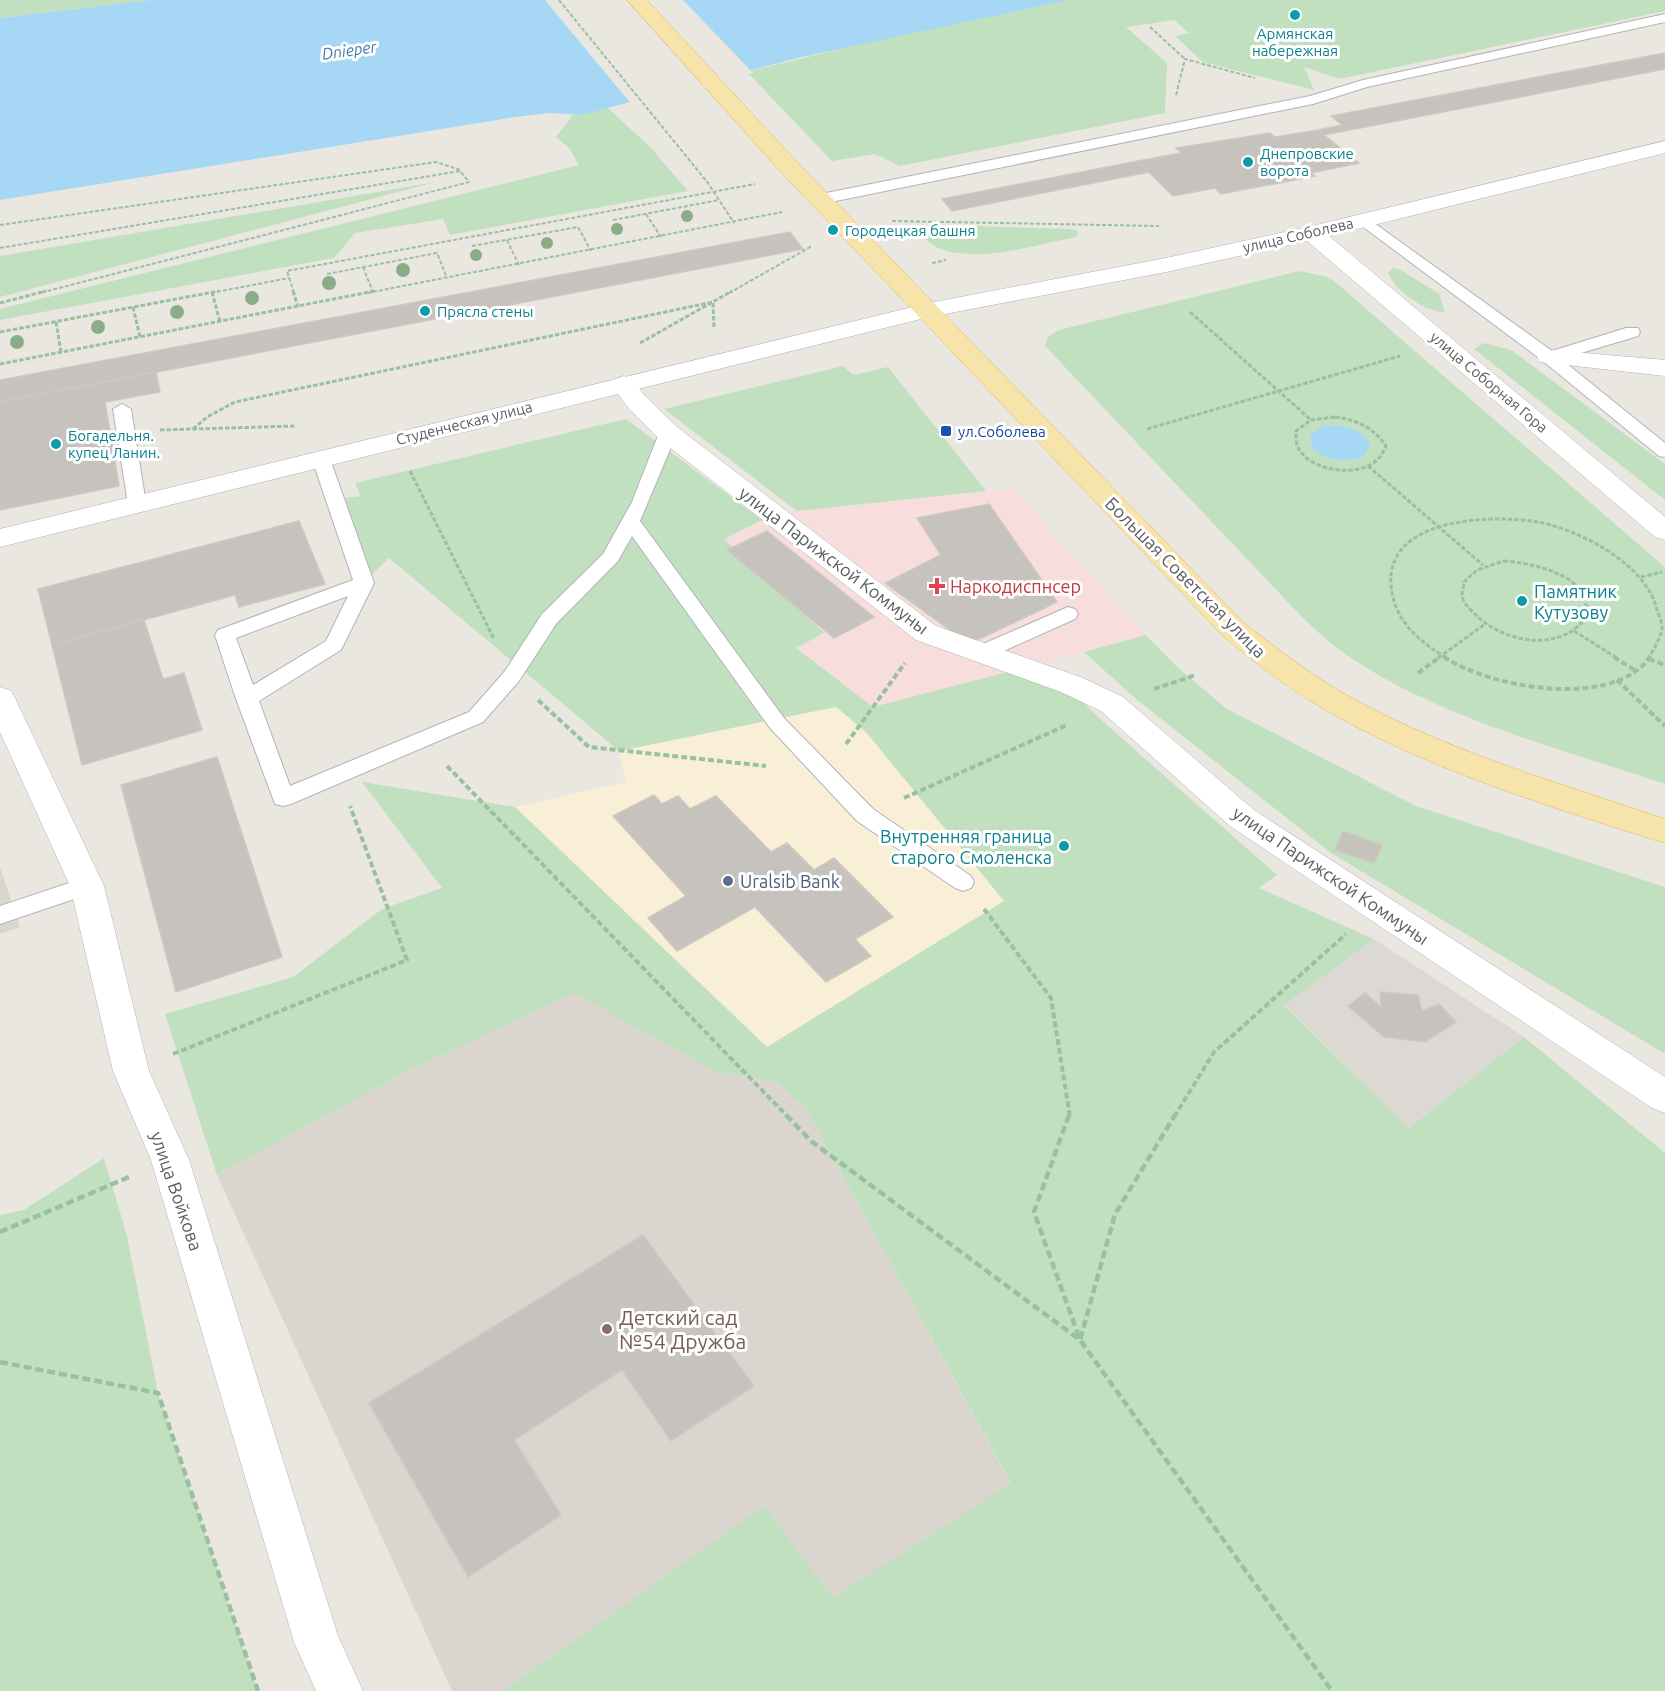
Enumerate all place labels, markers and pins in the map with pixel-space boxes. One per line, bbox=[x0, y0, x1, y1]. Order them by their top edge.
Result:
marker: Армянская набережная bbox=[1288, 8, 1302, 22]
place label: Армянская набережная bbox=[1252, 25, 1338, 59]
place label: Днепровские ворота bbox=[1260, 145, 1354, 179]
marker: Днепровские ворота bbox=[1241, 155, 1255, 169]
place label: Городецкая башня bbox=[845, 222, 975, 239]
marker: Городецкая башня bbox=[826, 223, 840, 237]
place label: Прясла стены bbox=[437, 303, 533, 320]
marker: Прясла стены bbox=[418, 304, 432, 318]
place label: ул.Соболева bbox=[958, 423, 1046, 440]
marker: ул.Соболева bbox=[939, 424, 953, 438]
place label: Богадельня. купец Ланин. bbox=[68, 427, 160, 461]
marker: Богадельня. купец Ланин. bbox=[49, 437, 63, 451]
place label: Наркодиспнсер bbox=[950, 576, 1081, 596]
marker: Наркодиспнсер bbox=[928, 577, 946, 595]
place label: Памятник Кутузову bbox=[1534, 581, 1617, 622]
marker: Памятник Кутузову bbox=[1515, 594, 1529, 608]
place label: Внутренняя граница старого Смоленска bbox=[880, 826, 1052, 867]
marker: Внутренняя граница старого Смоленска bbox=[1057, 839, 1071, 853]
place label: Uralsib Bank bbox=[740, 871, 840, 891]
marker: Uralsib Bank bbox=[721, 874, 735, 888]
place label: Детский сад №54 Дружба bbox=[619, 1305, 746, 1353]
marker: Детский сад №54 Дружба bbox=[600, 1322, 614, 1336]

